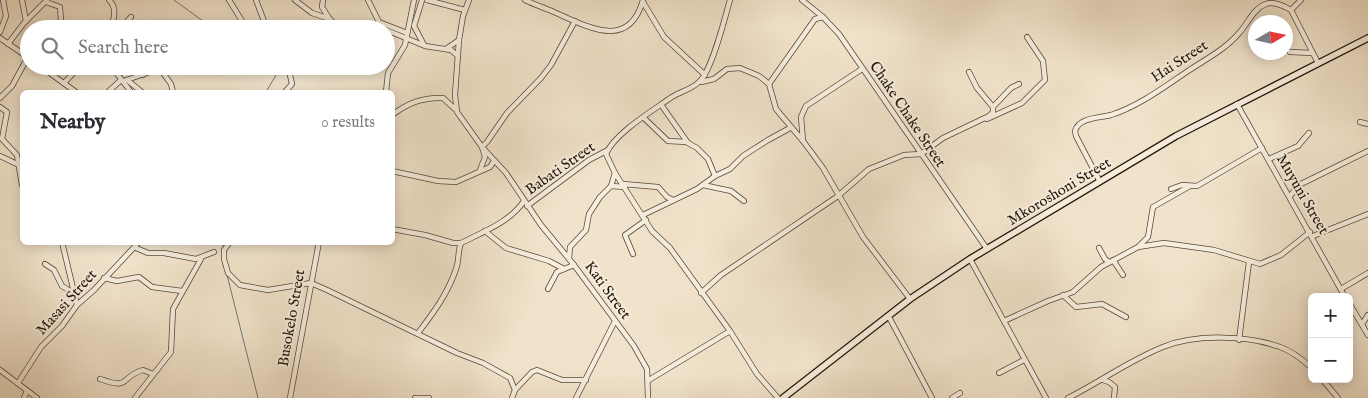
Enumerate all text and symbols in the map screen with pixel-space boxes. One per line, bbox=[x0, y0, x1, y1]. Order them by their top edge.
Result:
north arrow bbox=[1248, 15, 1293, 60]
search box bbox=[20, 20, 395, 75]
icon: search bbox=[38, 34, 66, 62]
text: Search here bbox=[78, 36, 169, 60]
street label: Hai Street bbox=[1147, 36, 1211, 87]
street label: Chake Chake Street bbox=[865, 58, 950, 171]
text: Nearby bbox=[40, 109, 105, 136]
text: 0 results bbox=[321, 113, 375, 133]
street label: Babati Street bbox=[522, 138, 599, 199]
street label: Muyuni Street bbox=[1272, 151, 1333, 238]
street label: Mkoroshoni Street bbox=[1004, 153, 1114, 230]
street label: Kati Street bbox=[580, 258, 635, 323]
street label: Masasi Street bbox=[32, 265, 101, 339]
street label: Busokelo Street bbox=[274, 268, 309, 368]
map controls bbox=[1308, 293, 1353, 383]
button: + bbox=[1308, 293, 1353, 338]
button: − bbox=[1308, 338, 1353, 383]

